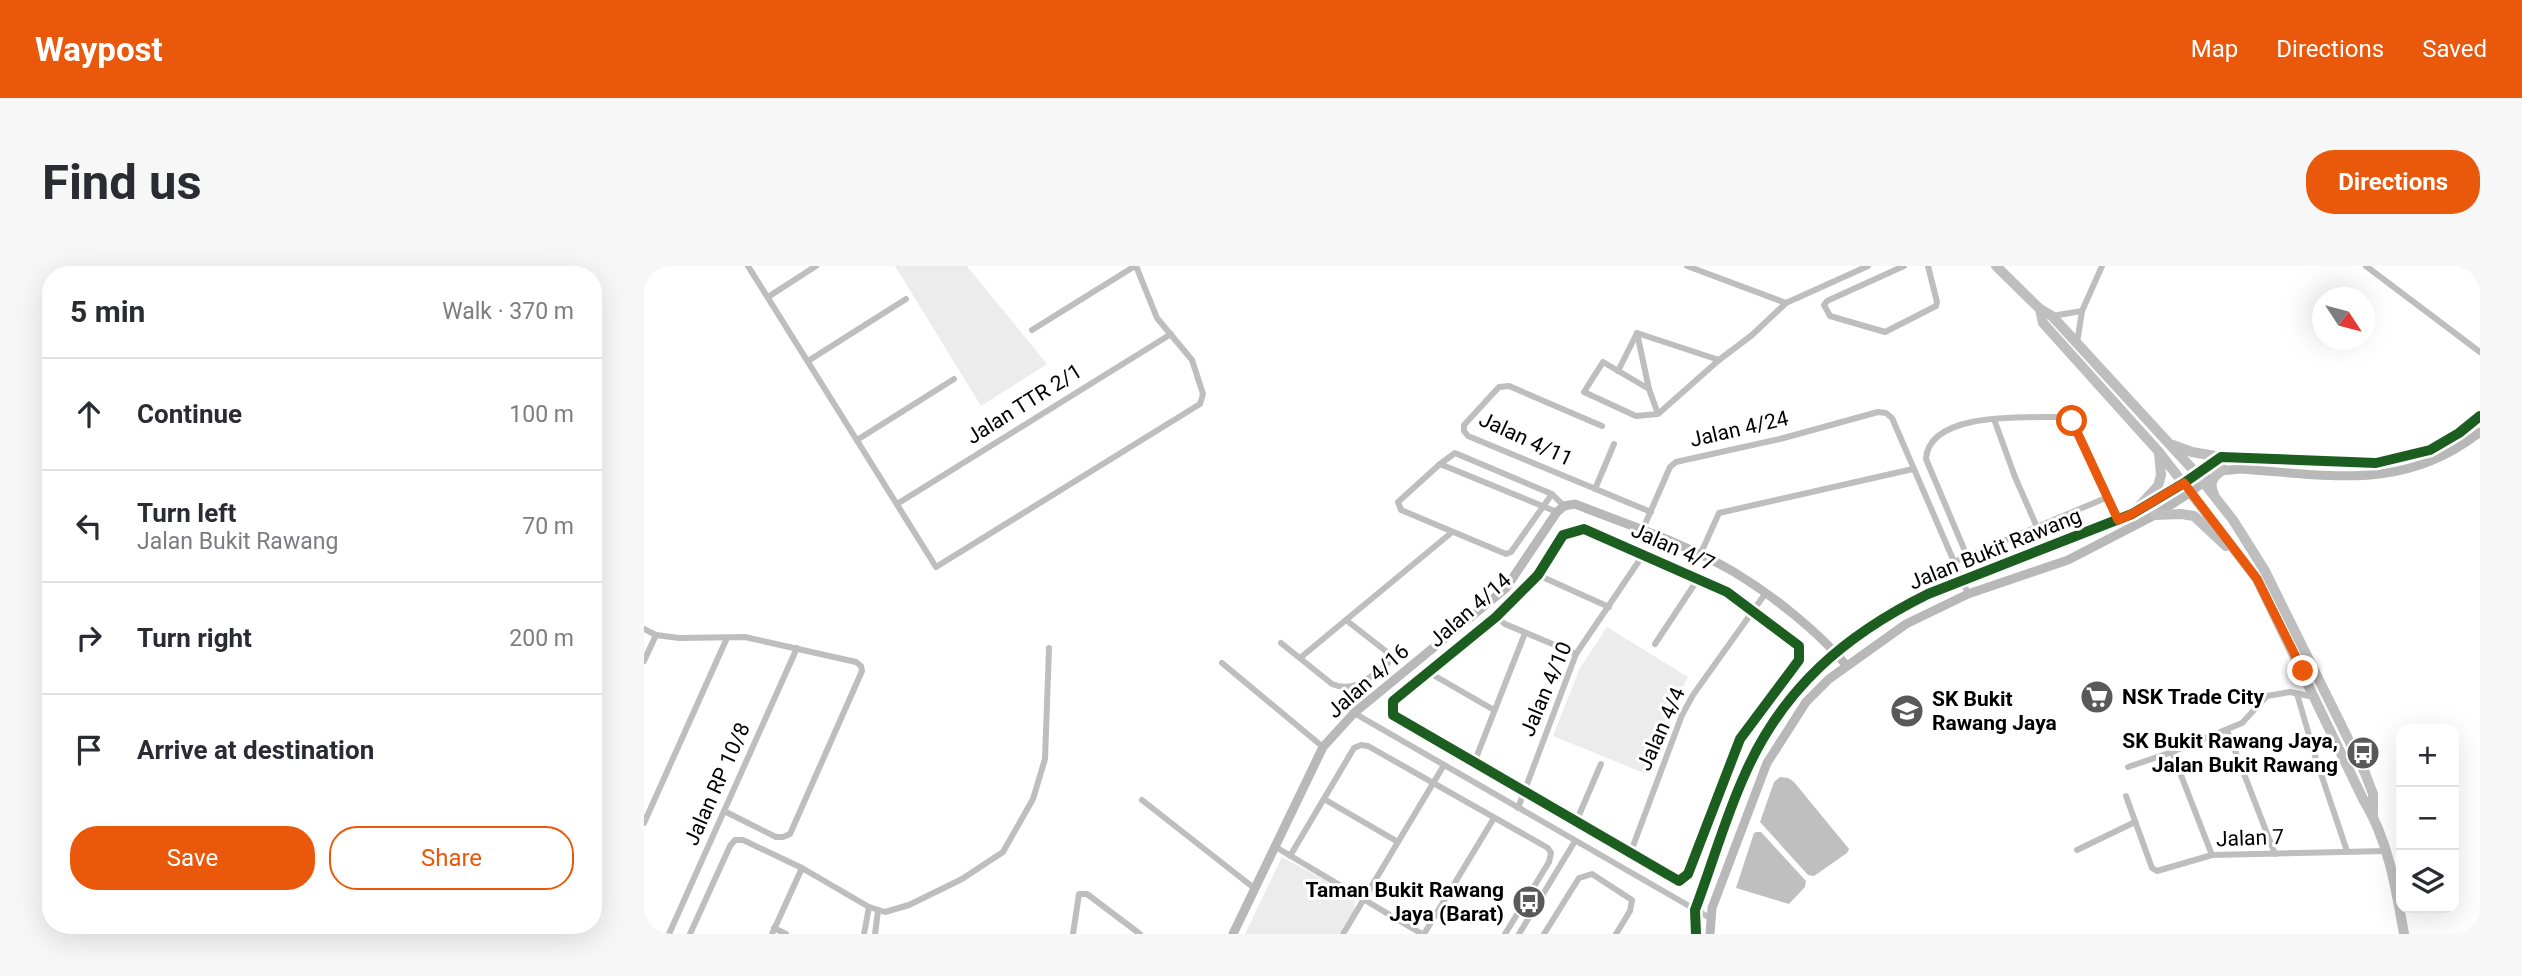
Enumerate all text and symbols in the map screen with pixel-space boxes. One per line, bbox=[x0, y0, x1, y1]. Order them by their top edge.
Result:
text: Waypost bbox=[35, 30, 163, 69]
text: Map bbox=[2191, 35, 2238, 63]
text: Directions bbox=[2276, 35, 2384, 63]
text: Saved bbox=[2422, 35, 2487, 63]
button: Directions bbox=[2306, 150, 2480, 214]
text: Find us bbox=[42, 154, 202, 211]
north arrow bbox=[2312, 287, 2375, 350]
text: 5 min bbox=[70, 294, 145, 329]
text: Walk · 370 m bbox=[442, 298, 574, 325]
street label: Jalan TTR 2/1 bbox=[962, 359, 1086, 449]
icon: ahead bbox=[70, 395, 108, 433]
text: Continue bbox=[137, 399, 242, 429]
text: 100 m bbox=[509, 401, 574, 428]
route start bbox=[2056, 405, 2087, 436]
street label: Jalan 4/24 bbox=[1687, 406, 1791, 452]
street label: Jalan 4/11 bbox=[1475, 407, 1577, 471]
text: Turn left bbox=[137, 498, 236, 528]
street label: Jalan Bukit Rawang bbox=[1905, 503, 2085, 595]
icon: left bbox=[70, 507, 108, 545]
text: 70 m bbox=[522, 513, 574, 540]
street label: Jalan 4/7 bbox=[1628, 518, 1718, 576]
text: Jalan Bukit Rawang bbox=[137, 528, 338, 555]
street label: Jalan 4/14 bbox=[1424, 568, 1516, 652]
icon: right bbox=[70, 619, 108, 657]
text: Turn right bbox=[137, 623, 252, 653]
text: 200 m bbox=[509, 625, 574, 652]
street label: Jalan 4/10 bbox=[1515, 638, 1577, 740]
street label: Jalan 4/16 bbox=[1322, 639, 1414, 723]
route end bbox=[2287, 655, 2318, 686]
supermarket icon: NSK Trade City bbox=[2078, 678, 2116, 716]
street label: Jalan 4/4 bbox=[1632, 683, 1690, 774]
place label: NSK Trade City bbox=[2122, 685, 2264, 709]
place label: SK Bukit Rawang Jaya bbox=[1932, 687, 2057, 735]
school or university icon: SK Bukit Rawang Jaya bbox=[1888, 692, 1926, 730]
street label: Jalan RP 10/8 bbox=[679, 719, 755, 849]
map controls bbox=[2396, 724, 2459, 913]
button: + bbox=[2396, 724, 2459, 787]
place label: SK Bukit Rawang Jaya, Jalan Bukit Rawang bbox=[2122, 729, 2338, 777]
icon: arrive bbox=[70, 731, 108, 769]
bus stop icon: SK Bukit Rawang Jaya, Jalan Bukit Rawang bbox=[2344, 734, 2382, 772]
text: Arrive at destination bbox=[137, 735, 374, 765]
button: − bbox=[2396, 787, 2459, 850]
street label: Jalan 7 bbox=[2216, 825, 2284, 851]
button: Save bbox=[70, 826, 315, 890]
button: Share bbox=[329, 826, 574, 890]
button: layers bbox=[2396, 850, 2459, 913]
place label: Taman Bukit Rawang Jaya (Barat) bbox=[1305, 878, 1504, 926]
bus stop icon: Taman Bukit Rawang Jaya (Barat) bbox=[1510, 883, 1548, 921]

